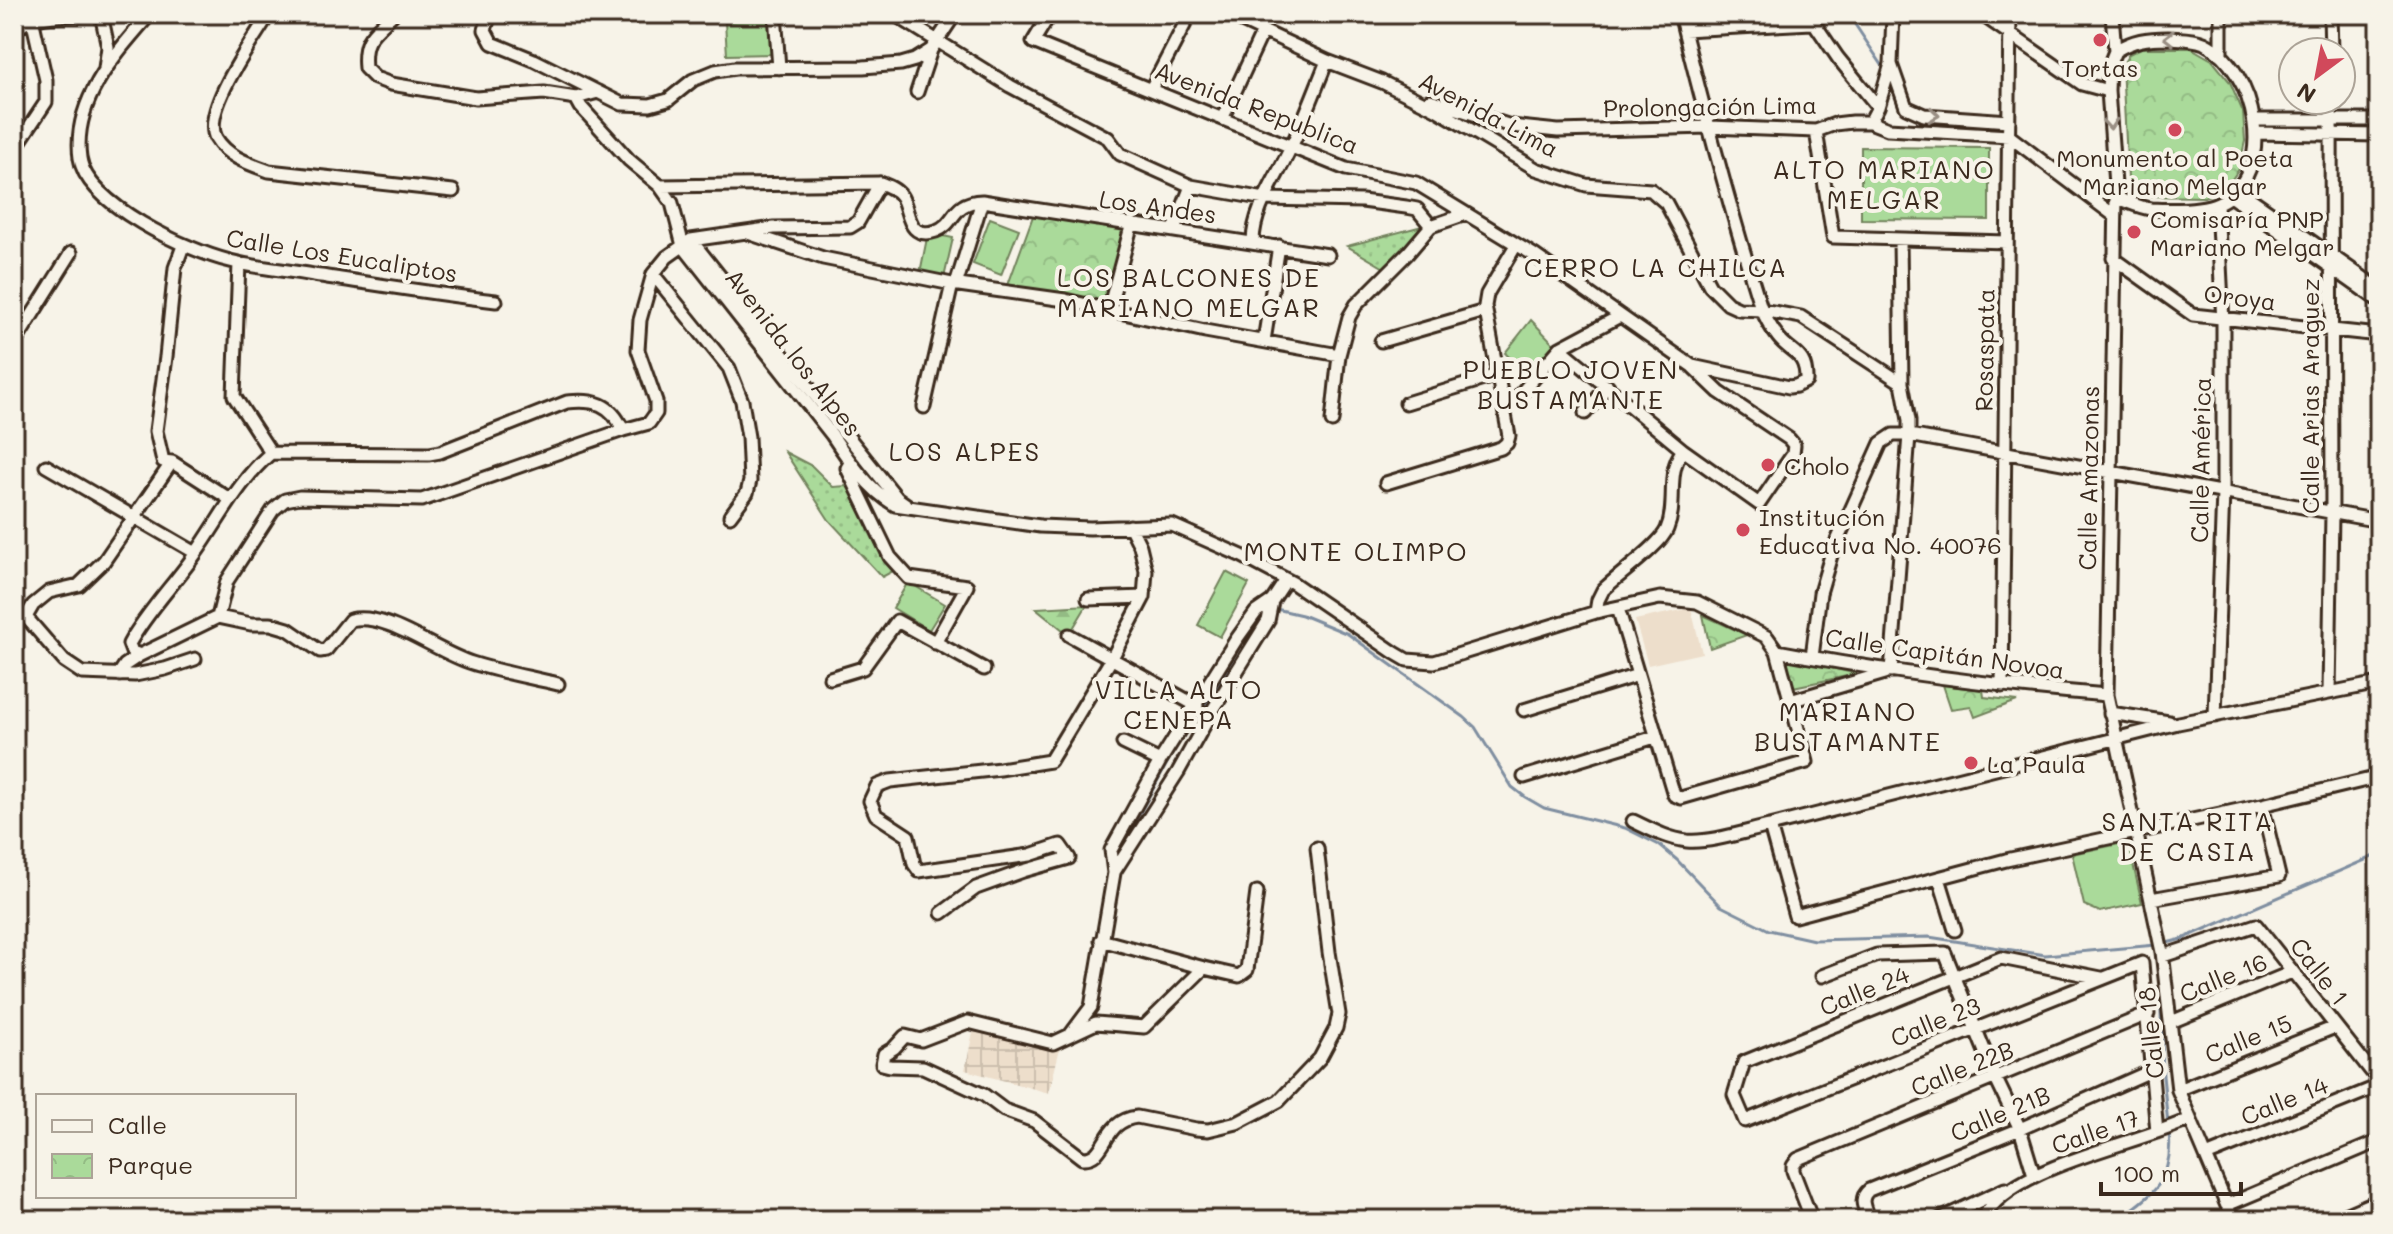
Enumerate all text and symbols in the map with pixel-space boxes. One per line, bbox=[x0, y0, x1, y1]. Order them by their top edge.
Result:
one-way arrow bbox=[2162, 30, 2175, 47]
marker: Tortas bbox=[2091, 31, 2109, 49]
north arrow bbox=[2277, 36, 2357, 116]
place label: Tortas bbox=[2062, 52, 2138, 83]
street label: Avenida Republica bbox=[1151, 54, 1363, 160]
street label: Avenida Lima bbox=[1414, 64, 1564, 164]
text: N bbox=[2291, 77, 2321, 110]
street label: Prolongación Lima bbox=[1603, 89, 1817, 123]
one-way arrow bbox=[1928, 107, 1941, 124]
one-way arrow bbox=[2101, 118, 2118, 131]
marker: Monumento al Poeta Mariano Melgar bbox=[2166, 121, 2184, 139]
place label: Monumento al Poeta Mariano Melgar bbox=[2056, 142, 2294, 201]
district label: ALTO MARIANO MELGAR bbox=[1772, 152, 1996, 216]
street label: Los Andes bbox=[1097, 182, 1219, 230]
place label: Comisaría PNP Mariano Melgar bbox=[2150, 203, 2335, 262]
street label: Calle Los Eucaliptos bbox=[224, 221, 460, 289]
marker: Comisaría PNP Mariano Melgar bbox=[2125, 223, 2143, 241]
district label: CERRO LA CHILCA bbox=[1524, 250, 1788, 284]
district label: LOS BALCONES DE MARIANO MELGAR bbox=[1057, 260, 1321, 324]
street label: Avenida los Alpes bbox=[719, 262, 869, 442]
street label: Oroya bbox=[2202, 277, 2278, 317]
street label: Calle Arias Araguez bbox=[2294, 278, 2325, 514]
street label: Rosaspata bbox=[1967, 288, 2001, 412]
district label: PUEBLO JOVEN BUSTAMANTE bbox=[1463, 352, 1679, 416]
street label: Calle América bbox=[2183, 377, 2217, 543]
street label: Calle Amazonas bbox=[2071, 385, 2105, 571]
district label: LOS ALPES bbox=[889, 434, 1041, 468]
place label: Cholo bbox=[1784, 450, 1849, 481]
marker: Cholo bbox=[1759, 456, 1777, 474]
place label: Institución Educativa No. 40076 bbox=[1759, 501, 2002, 560]
marker: Institución Educativa No. 40076 bbox=[1734, 521, 1752, 539]
district label: MONTE OLIMPO bbox=[1243, 534, 1469, 568]
street label: Calle Capitán Novoa bbox=[1823, 621, 2067, 685]
district label: VILLA ALTO CENEPA bbox=[1095, 672, 1263, 736]
district label: MARIANO BUSTAMANTE bbox=[1754, 694, 1942, 758]
place label: La Paula bbox=[1987, 748, 2086, 779]
marker: La Paula bbox=[1962, 754, 1980, 772]
district label: SANTA RITA DE CASIA bbox=[2101, 804, 2275, 868]
street label: Calle 1 bbox=[2284, 931, 2356, 1011]
street label: Calle 16 bbox=[2175, 945, 2271, 1009]
street label: Calle 24 bbox=[1815, 958, 1913, 1022]
street label: Calle 18 bbox=[2130, 986, 2170, 1080]
street label: Calle 23 bbox=[1886, 989, 1984, 1053]
street label: Calle 15 bbox=[2200, 1007, 2296, 1069]
street label: Calle 22B bbox=[1906, 1033, 2018, 1103]
street label: Calle 14 bbox=[2236, 1068, 2332, 1132]
street label: Calle 21B bbox=[1945, 1078, 2055, 1148]
legend bbox=[36, 1094, 296, 1198]
street label: Calle 17 bbox=[2047, 1102, 2143, 1160]
text: Calle bbox=[108, 1109, 167, 1140]
scale bar bbox=[2101, 1146, 2241, 1196]
text: Parque bbox=[108, 1149, 193, 1180]
text: 100 m bbox=[2113, 1157, 2180, 1188]

